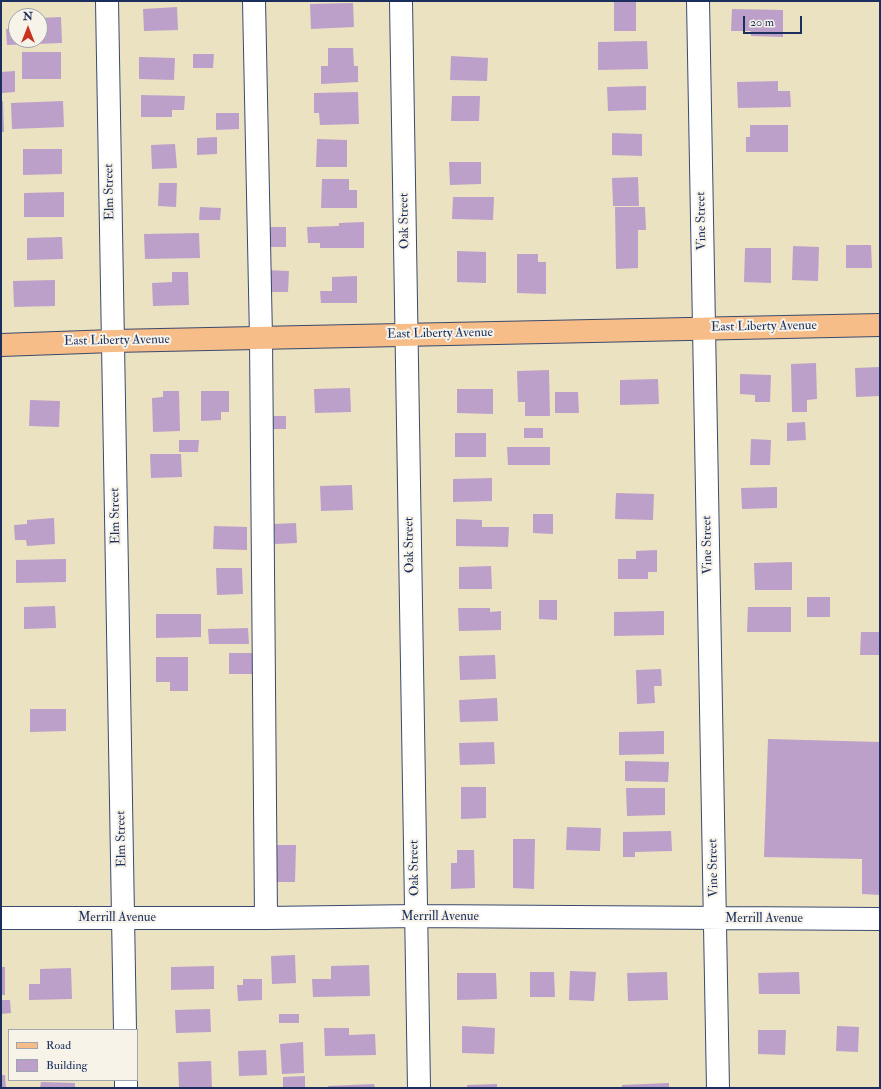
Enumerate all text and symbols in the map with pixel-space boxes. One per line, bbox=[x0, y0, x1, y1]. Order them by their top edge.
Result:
north arrow bbox=[8, 8, 48, 48]
scale bar bbox=[745, 8, 804, 34]
text: N bbox=[23, 10, 33, 23]
text: 20 m bbox=[750, 15, 774, 30]
street label: Elm Street bbox=[102, 163, 118, 221]
street label: Vine Street bbox=[694, 191, 710, 251]
street label: Oak Street bbox=[397, 193, 413, 249]
street label: East Liberty Avenue bbox=[711, 318, 817, 336]
street label: East Liberty Avenue bbox=[387, 325, 493, 343]
street label: East Liberty Avenue bbox=[64, 332, 170, 350]
street label: Elm Street bbox=[108, 487, 124, 545]
street label: Vine Street bbox=[700, 515, 716, 575]
street label: Oak Street bbox=[402, 517, 418, 573]
street label: Elm Street bbox=[114, 810, 130, 868]
street label: Vine Street bbox=[706, 838, 722, 898]
street label: Oak Street bbox=[407, 840, 423, 896]
street label: Merrill Avenue bbox=[401, 909, 479, 925]
street label: Merrill Avenue bbox=[78, 910, 156, 926]
street label: Merrill Avenue bbox=[725, 911, 803, 927]
legend bbox=[8, 1029, 138, 1081]
text: Road bbox=[46, 1038, 71, 1053]
text: Building bbox=[46, 1058, 87, 1073]

